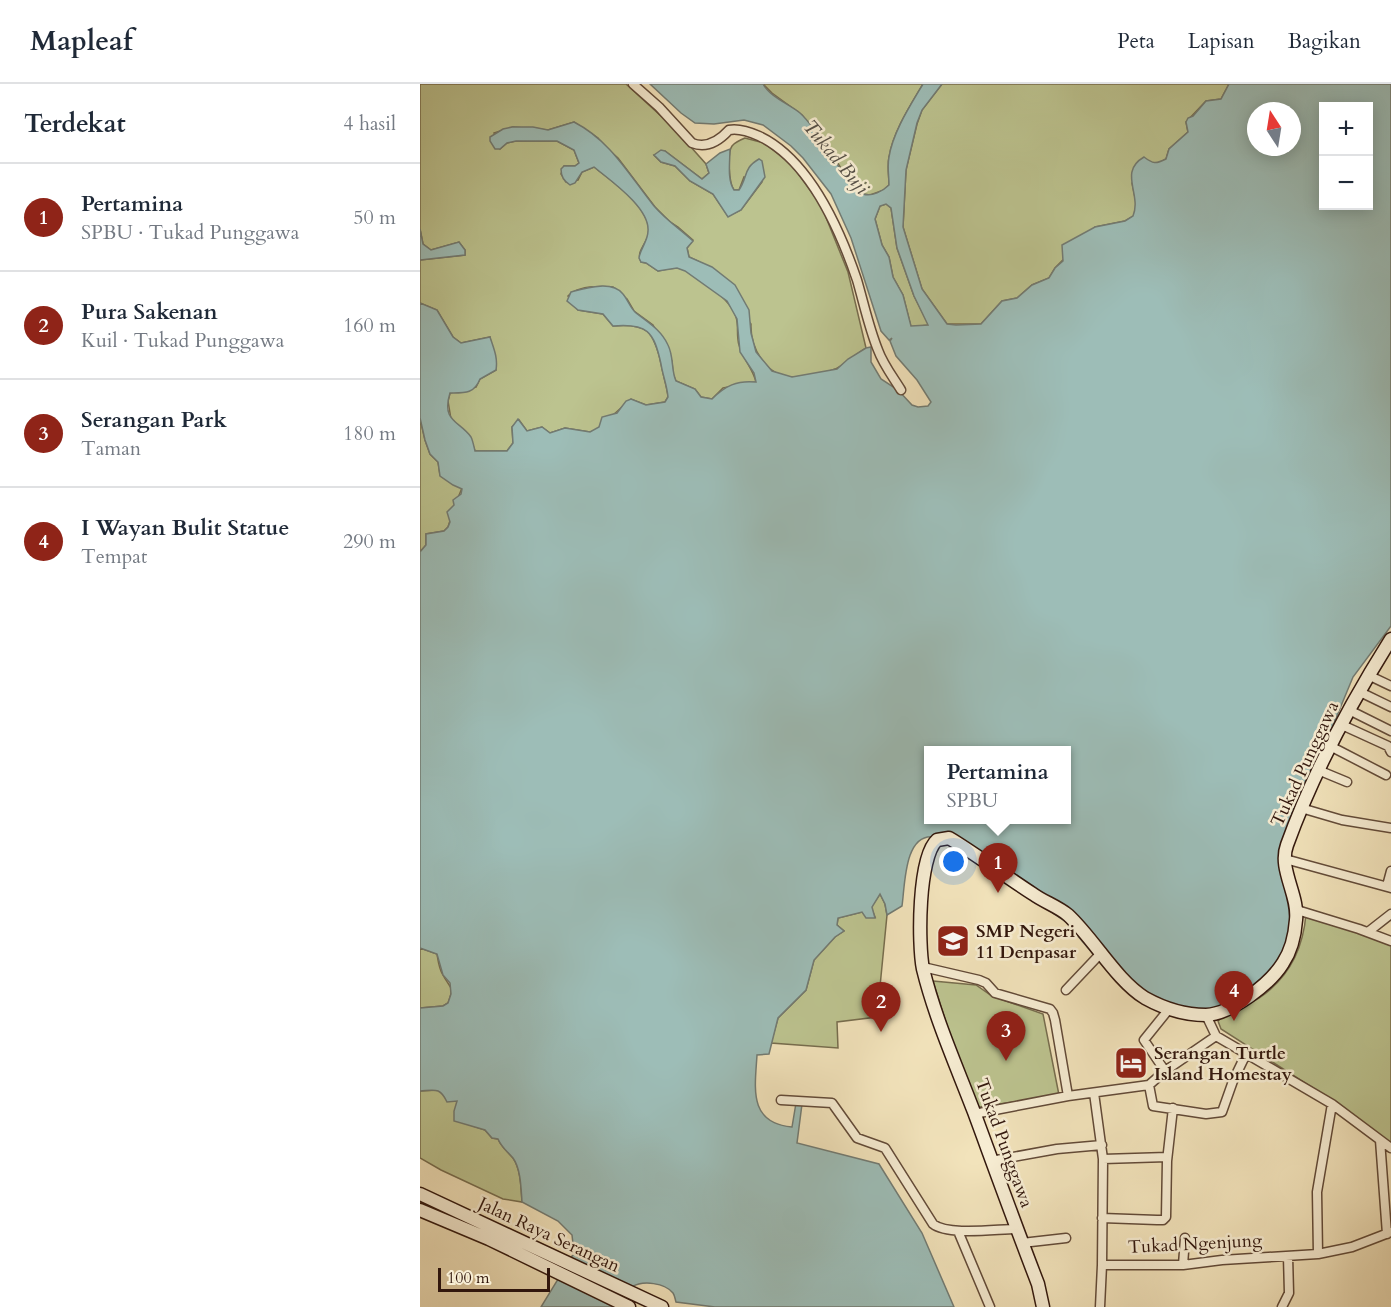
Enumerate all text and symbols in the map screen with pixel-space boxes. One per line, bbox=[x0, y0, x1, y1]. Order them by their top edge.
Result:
text: Mapleaf bbox=[30, 22, 133, 60]
text: Peta bbox=[1117, 27, 1155, 56]
text: Lapisan bbox=[1188, 27, 1255, 56]
text: Bagikan bbox=[1288, 27, 1361, 56]
north arrow bbox=[1247, 102, 1301, 156]
map controls bbox=[1319, 102, 1373, 210]
button: + bbox=[1319, 102, 1373, 156]
text: Terdekat bbox=[24, 106, 126, 141]
text: 4 hasil bbox=[343, 110, 396, 137]
water label: Tukad Buji bbox=[797, 114, 876, 201]
button: − bbox=[1319, 156, 1373, 210]
text: Pertamina bbox=[81, 189, 183, 219]
text: 1 bbox=[38, 204, 49, 231]
text: 50 m bbox=[353, 204, 396, 231]
text: SPBU · Tukad Punggawa bbox=[81, 219, 300, 246]
text: Pura Sakenan bbox=[81, 297, 218, 327]
text: 2 bbox=[38, 312, 49, 339]
text: 160 m bbox=[343, 312, 396, 339]
text: Kuil · Tukad Punggawa bbox=[81, 327, 284, 354]
text: Serangan Park bbox=[81, 405, 227, 435]
text: 3 bbox=[38, 420, 49, 447]
text: 180 m bbox=[343, 420, 396, 447]
text: Taman bbox=[81, 435, 141, 462]
text: I Wayan Bulit Statue bbox=[81, 513, 289, 543]
text: 4 bbox=[38, 528, 49, 555]
text: 290 m bbox=[343, 528, 396, 555]
text: Tempat bbox=[81, 543, 147, 570]
street label: Tukad Punggawa bbox=[1265, 697, 1345, 831]
popup bbox=[924, 746, 1071, 824]
text: Pertamina bbox=[946, 757, 1049, 787]
text: SPBU bbox=[946, 787, 998, 814]
pin: 1 bbox=[978, 844, 1018, 893]
your location bbox=[939, 847, 968, 876]
place label: SMP Negeri 11 Denpasar bbox=[976, 919, 1077, 965]
school or university icon: SMP Negeri 11 Denpasar bbox=[935, 923, 971, 959]
pin: 4 bbox=[1214, 972, 1254, 1021]
pin: 2 bbox=[862, 982, 900, 1032]
pin: 3 bbox=[986, 1012, 1026, 1061]
place label: Serangan Turtle Island Homestay bbox=[1154, 1041, 1293, 1087]
hotel icon: Serangan Turtle Island Homestay bbox=[1113, 1045, 1149, 1081]
street label: Tukad Punggawa bbox=[969, 1075, 1039, 1211]
street label: Jalan Raya Serangan bbox=[471, 1190, 625, 1279]
street label: Tukad Ngenjung bbox=[1127, 1228, 1263, 1260]
scale bar bbox=[438, 1265, 550, 1292]
text: 100 m bbox=[447, 1267, 489, 1289]

